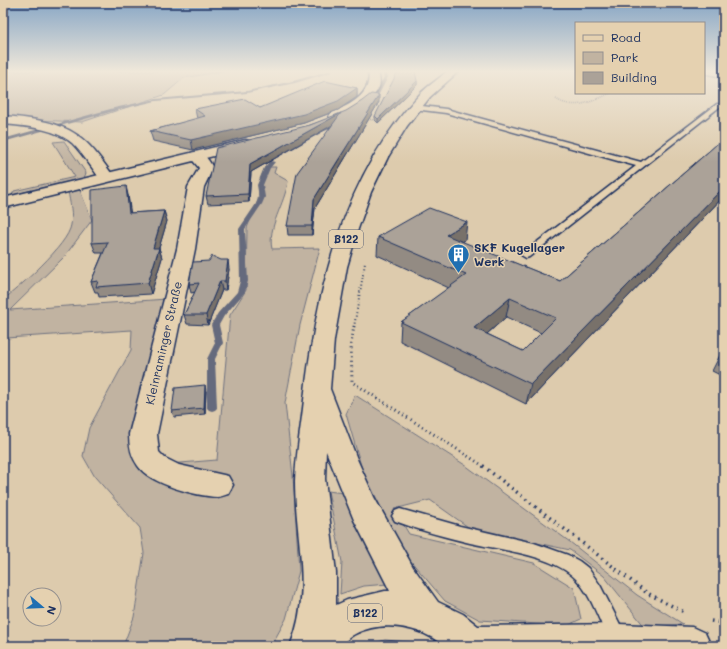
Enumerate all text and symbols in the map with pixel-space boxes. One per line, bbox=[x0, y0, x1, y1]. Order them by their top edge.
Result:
legend bbox=[575, 22, 705, 94]
text: Road bbox=[611, 29, 641, 45]
text: Park bbox=[611, 49, 638, 65]
text: Building bbox=[611, 69, 657, 85]
road number: B122 bbox=[329, 230, 363, 248]
place label: SKF Kugellager Werk bbox=[474, 239, 565, 269]
building icon: SKF Kugellager Werk bbox=[445, 242, 471, 275]
street label: Kleinraminger Straße bbox=[141, 279, 185, 406]
north arrow bbox=[22, 587, 62, 627]
text: N bbox=[43, 604, 60, 617]
road number: B122 bbox=[348, 604, 382, 622]

